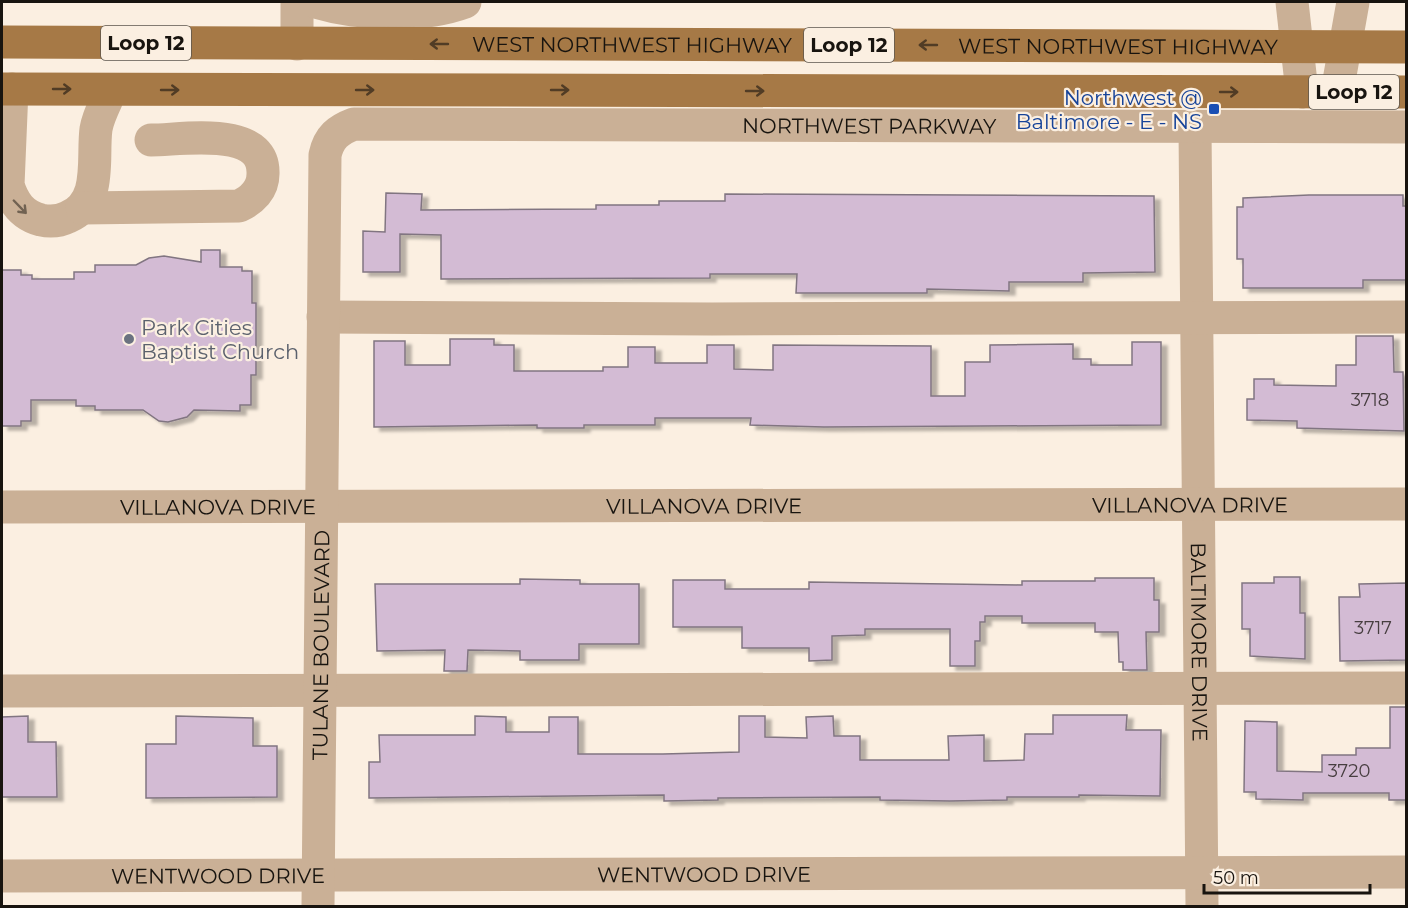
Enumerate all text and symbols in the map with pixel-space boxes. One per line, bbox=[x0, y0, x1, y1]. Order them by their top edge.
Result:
road number: Loop 12 bbox=[101, 26, 191, 60]
road number: Loop 12 bbox=[804, 28, 894, 62]
street label: WEST NORTHWEST HIGHWAY bbox=[472, 31, 793, 57]
street label: WEST NORTHWEST HIGHWAY bbox=[958, 33, 1279, 59]
one-way arrow bbox=[430, 38, 450, 50]
one-way arrow bbox=[919, 39, 939, 51]
road number: Loop 12 bbox=[1309, 75, 1399, 109]
one-way arrow bbox=[51, 83, 71, 95]
one-way arrow bbox=[159, 84, 179, 96]
one-way arrow bbox=[354, 84, 374, 96]
one-way arrow bbox=[549, 84, 569, 96]
one-way arrow bbox=[744, 85, 764, 97]
place label: Northwest @ Baltimore - E - NS bbox=[1016, 85, 1202, 134]
one-way arrow bbox=[1218, 86, 1238, 98]
marker: Northwest @ Baltimore - E - NS bbox=[1207, 102, 1221, 116]
street label: NORTHWEST PARKWAY bbox=[742, 113, 997, 138]
one-way arrow bbox=[13, 199, 27, 214]
place label: Park Cities Baptist Church bbox=[141, 315, 299, 364]
marker: Park Cities Baptist Church bbox=[122, 332, 136, 346]
house number: 3718 bbox=[1351, 389, 1389, 411]
street label: VILLANOVA DRIVE bbox=[1092, 492, 1288, 517]
street label: VILLANOVA DRIVE bbox=[606, 493, 802, 518]
street label: VILLANOVA DRIVE bbox=[120, 494, 316, 519]
street label: TULANE BOULEVARD bbox=[307, 530, 334, 760]
street label: BALTIMORE DRIVE bbox=[1186, 542, 1213, 742]
house number: 3717 bbox=[1354, 617, 1392, 639]
house number: 3720 bbox=[1328, 760, 1370, 782]
scale bar bbox=[1204, 857, 1370, 895]
street label: WENTWOOD DRIVE bbox=[597, 861, 811, 887]
street label: WENTWOOD DRIVE bbox=[111, 863, 325, 888]
text: 50 m bbox=[1213, 867, 1259, 889]

